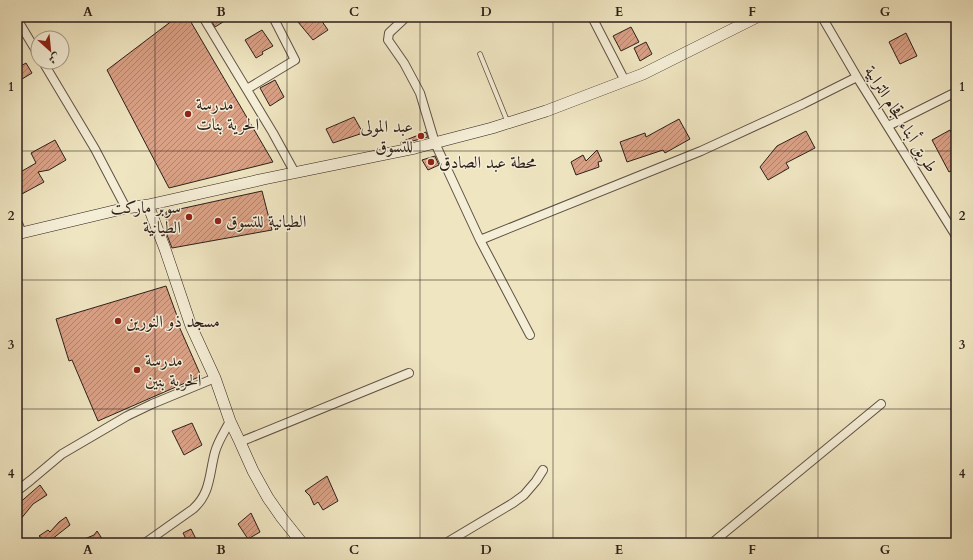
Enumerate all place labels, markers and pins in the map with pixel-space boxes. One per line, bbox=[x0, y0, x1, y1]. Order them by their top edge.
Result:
place label: مدرسة الحرية بنات bbox=[196, 93, 260, 136]
marker: مدرسة الحرية بنات bbox=[183, 109, 193, 119]
place label: عبد المولى للتسوق bbox=[360, 115, 413, 158]
marker: عبد المولى للتسوق bbox=[416, 131, 426, 141]
place label: محطة عبد الصادق bbox=[439, 151, 537, 174]
marker: محطة عبد الصادق bbox=[426, 157, 436, 167]
place label: سوبر ماركت الطيانية bbox=[110, 196, 181, 239]
place label: الطيانية للتسوق bbox=[226, 210, 307, 233]
marker: سوبر ماركت الطيانية bbox=[184, 212, 194, 222]
marker: الطيانية للتسوق bbox=[213, 216, 223, 226]
place label: مسجد ذو النورين bbox=[126, 310, 220, 333]
marker: مسجد ذو النورين bbox=[113, 316, 123, 326]
place label: مدرسة الحرية بنين bbox=[145, 349, 202, 392]
marker: مدرسة الحرية بنين bbox=[132, 365, 142, 375]

